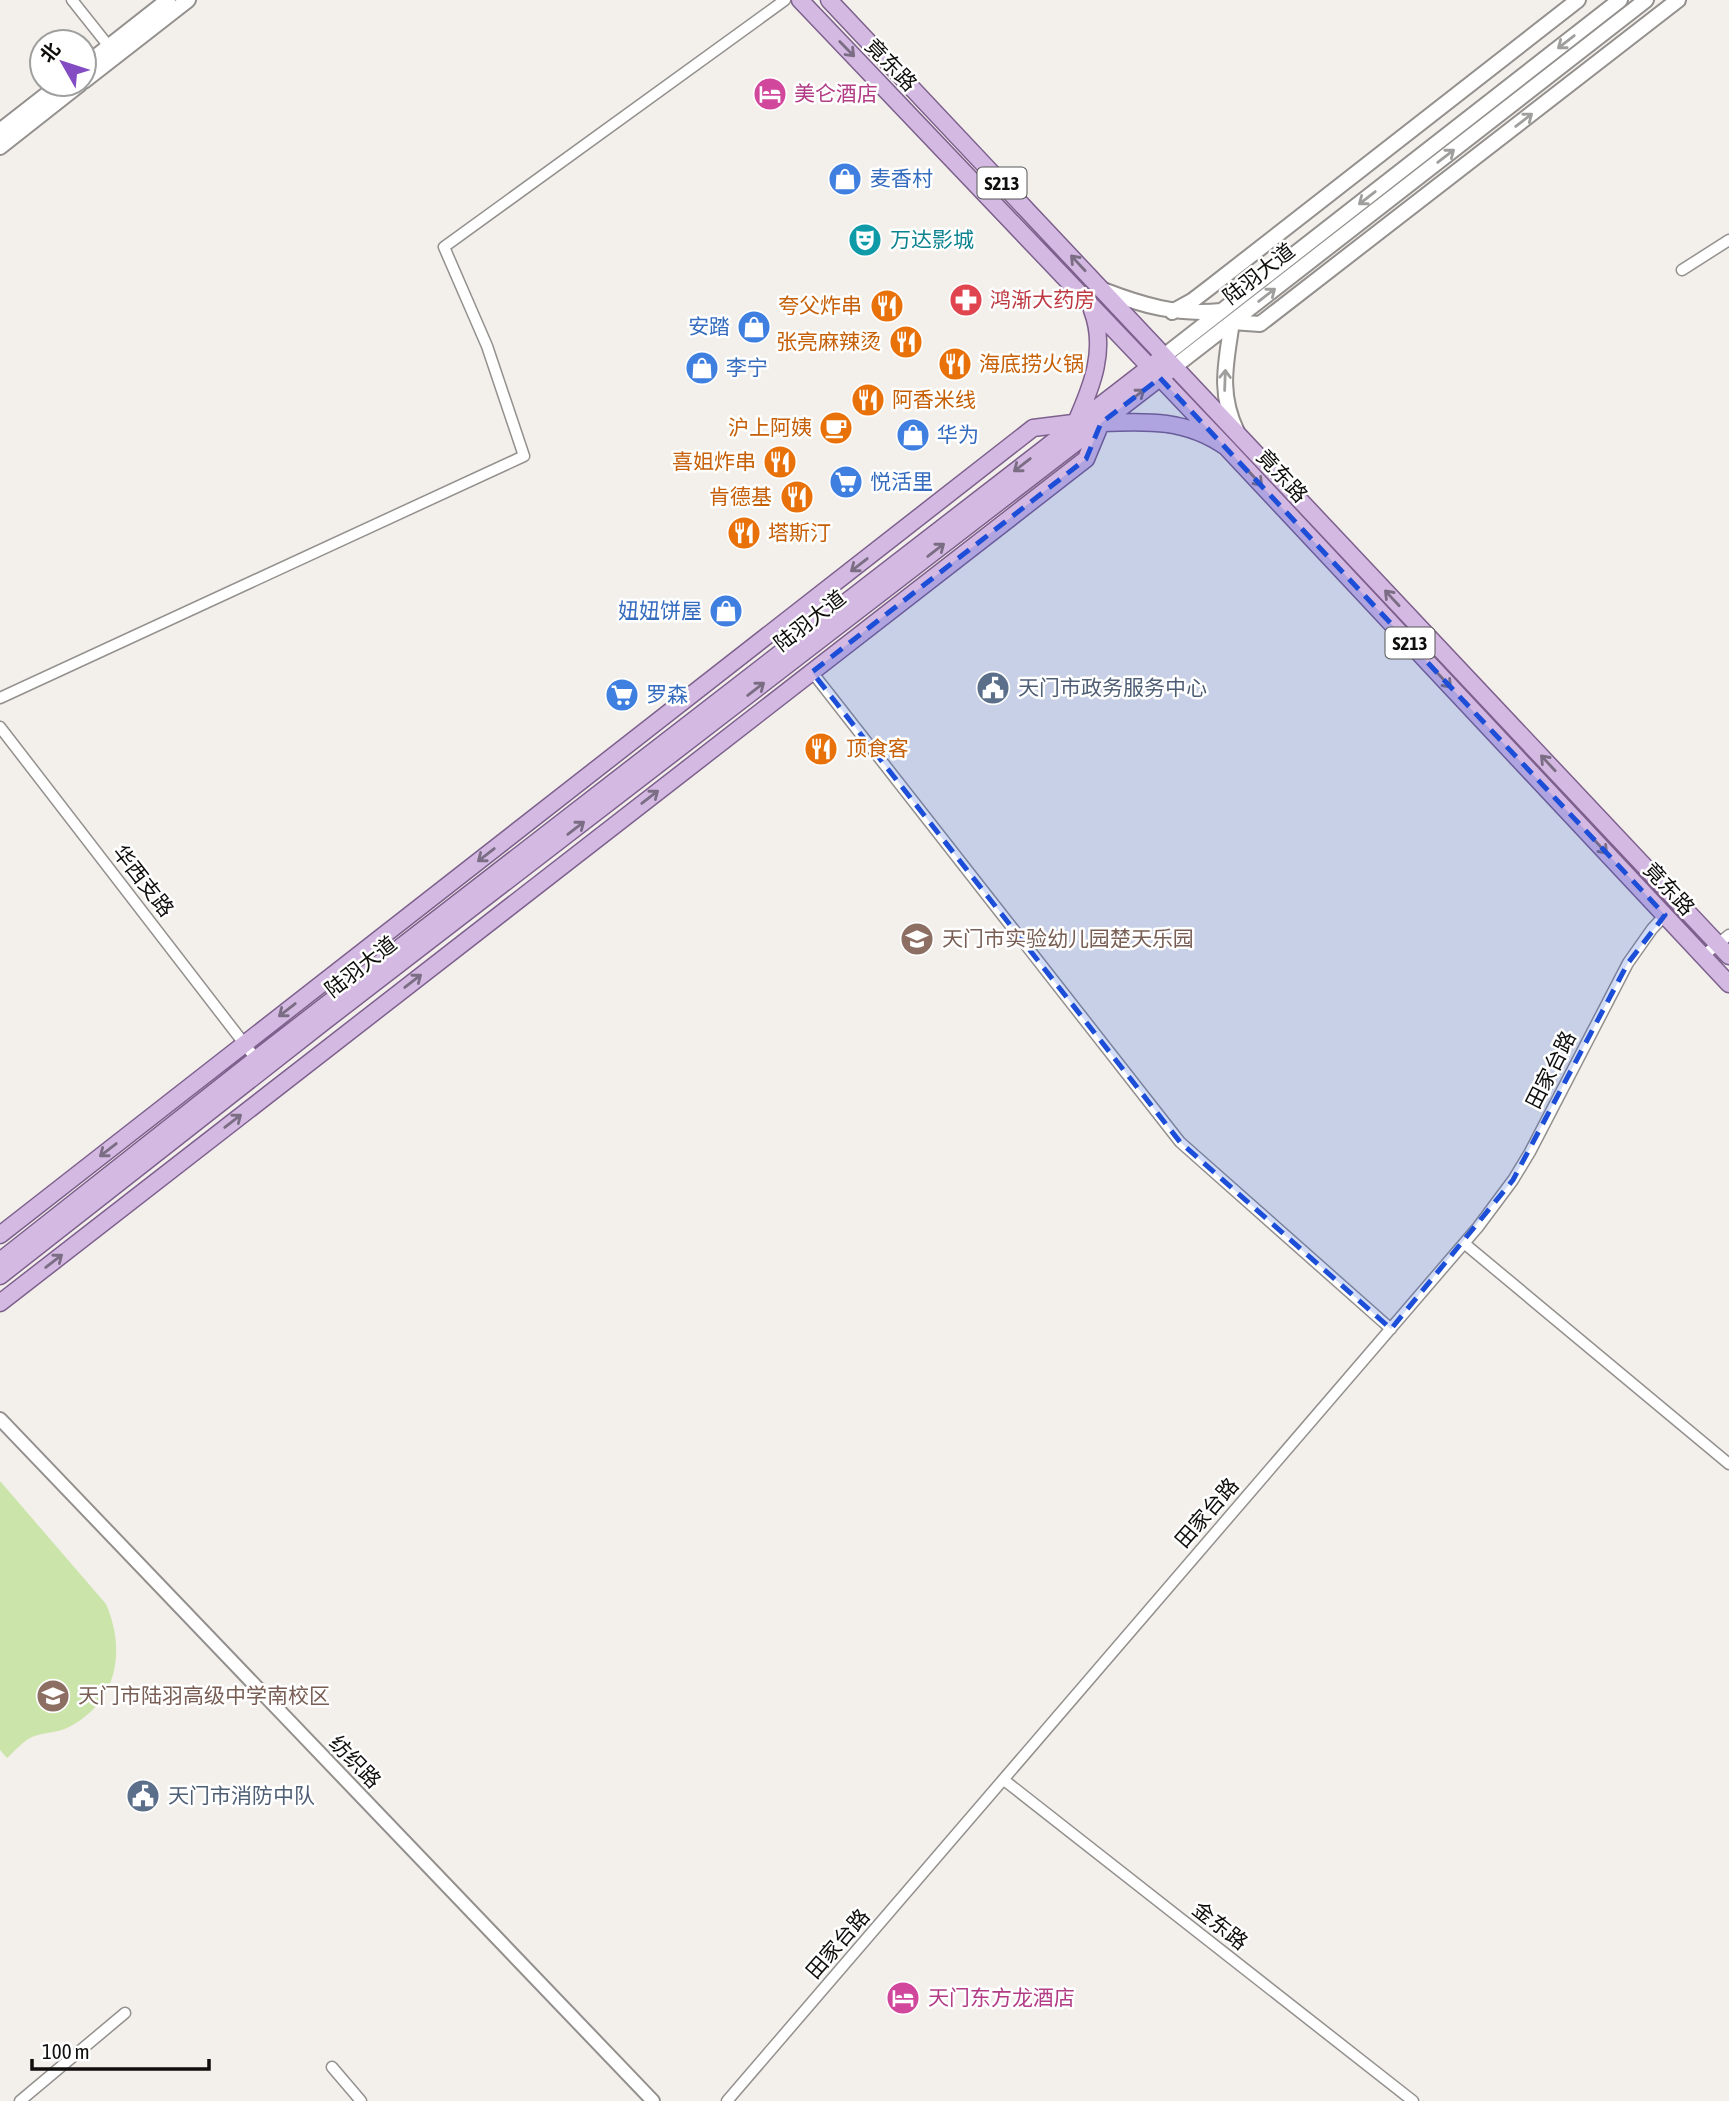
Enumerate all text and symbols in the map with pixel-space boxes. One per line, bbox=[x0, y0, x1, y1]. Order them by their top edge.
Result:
north arrow bbox=[28, 28, 98, 98]
street label: 竟东路 bbox=[861, 33, 922, 95]
one-way arrow bbox=[1557, 35, 1575, 50]
text: 北 bbox=[35, 38, 64, 67]
one-way arrow bbox=[838, 40, 855, 58]
hotel icon: 美仑酒店 bbox=[751, 75, 789, 113]
place label: 美仑酒店 bbox=[794, 81, 878, 105]
one-way arrow bbox=[1515, 112, 1533, 127]
one-way arrow bbox=[1437, 148, 1455, 163]
shop icon: 麦香村 bbox=[826, 160, 864, 198]
place label: 麦香村 bbox=[870, 166, 933, 190]
road number: S213 bbox=[978, 168, 1026, 198]
one-way arrow bbox=[1359, 190, 1377, 205]
theatre icon: 万达影城 bbox=[846, 221, 884, 259]
place label: 万达影城 bbox=[890, 227, 974, 251]
street label: 陆羽大道 bbox=[1218, 238, 1299, 309]
one-way arrow bbox=[1069, 255, 1086, 272]
pharmacy icon: 鸿渐大药房 bbox=[947, 281, 985, 319]
restaurant icon: 夸父炸串 bbox=[868, 287, 906, 325]
place label: 鸿渐大药房 bbox=[990, 287, 1095, 311]
one-way arrow bbox=[1257, 288, 1275, 303]
place label: 夸父炸串 bbox=[778, 293, 862, 317]
shop icon: 安踏 bbox=[735, 308, 773, 346]
place label: 安踏 bbox=[688, 314, 730, 338]
restaurant icon: 张亮麻辣烫 bbox=[887, 323, 925, 361]
place label: 张亮麻辣烫 bbox=[776, 329, 881, 353]
restaurant icon: 海底捞火锅 bbox=[936, 345, 974, 383]
shop icon: 李宁 bbox=[683, 349, 721, 387]
place label: 海底捞火锅 bbox=[979, 351, 1084, 375]
place label: 李宁 bbox=[726, 355, 768, 379]
one-way arrow bbox=[1218, 369, 1231, 392]
restaurant icon: 阿香米线 bbox=[849, 381, 887, 419]
place label: 阿香米线 bbox=[892, 387, 976, 411]
one-way arrow bbox=[1126, 389, 1145, 404]
cafe icon: 沪上阿姨 bbox=[817, 409, 855, 447]
place label: 沪上阿姨 bbox=[728, 415, 812, 439]
shop icon: 华为 bbox=[894, 416, 932, 454]
place label: 华为 bbox=[937, 422, 979, 446]
restaurant icon: 喜姐炸串 bbox=[761, 443, 799, 481]
street label: 竟东路 bbox=[1252, 444, 1313, 507]
place label: 喜姐炸串 bbox=[672, 449, 756, 473]
one-way arrow bbox=[1013, 458, 1031, 473]
supermarket icon: 悦活里 bbox=[827, 463, 865, 501]
place label: 悦活里 bbox=[870, 469, 933, 493]
one-way arrow bbox=[1247, 469, 1263, 487]
restaurant icon: 肯德基 bbox=[778, 478, 816, 516]
place label: 肯德基 bbox=[709, 484, 772, 508]
restaurant icon: 塔斯汀 bbox=[725, 514, 763, 552]
place label: 塔斯汀 bbox=[768, 520, 831, 544]
one-way arrow bbox=[927, 542, 945, 557]
one-way arrow bbox=[850, 557, 868, 572]
street label: 陆羽大道 bbox=[769, 585, 850, 656]
one-way arrow bbox=[1384, 589, 1401, 606]
shop icon: 妞妞饼屋 bbox=[707, 592, 745, 630]
place label: 妞妞饼屋 bbox=[618, 598, 702, 622]
road number: S213 bbox=[1386, 628, 1434, 658]
public building icon: 天门市政务服务中心 bbox=[974, 669, 1012, 707]
one-way arrow bbox=[1436, 671, 1452, 689]
place label: 天门市政务服务中心 bbox=[1018, 675, 1207, 699]
supermarket icon: 罗森 bbox=[603, 676, 641, 714]
one-way arrow bbox=[747, 681, 765, 696]
place label: 罗森 bbox=[646, 682, 688, 706]
restaurant icon: 顶食客 bbox=[802, 730, 840, 768]
place label: 顶食客 bbox=[846, 736, 909, 760]
one-way arrow bbox=[1540, 754, 1556, 772]
one-way arrow bbox=[641, 789, 659, 804]
one-way arrow bbox=[566, 820, 585, 835]
one-way arrow bbox=[1591, 837, 1608, 854]
street label: 华西支路 bbox=[108, 840, 179, 921]
one-way arrow bbox=[477, 848, 495, 863]
street label: 竟东路 bbox=[1639, 857, 1700, 920]
school or university icon: 天门市实验幼儿园楚天乐园 bbox=[898, 920, 936, 958]
place label: 天门市实验幼儿园楚天乐园 bbox=[942, 926, 1194, 950]
street label: 陆羽大道 bbox=[320, 931, 401, 1002]
one-way arrow bbox=[403, 974, 421, 989]
one-way arrow bbox=[278, 1002, 297, 1017]
street label: 田家台路 bbox=[1520, 1027, 1580, 1112]
one-way arrow bbox=[223, 1114, 242, 1129]
one-way arrow bbox=[99, 1143, 118, 1158]
one-way arrow bbox=[44, 1254, 62, 1269]
street label: 田家台路 bbox=[1170, 1473, 1243, 1552]
school or university icon: 天门市陆羽高级中学南校区 bbox=[34, 1677, 72, 1715]
place label: 天门市陆羽高级中学南校区 bbox=[78, 1683, 330, 1707]
street label: 纺织路 bbox=[325, 1730, 386, 1792]
public building icon: 天门市消防中队 bbox=[124, 1777, 162, 1815]
place label: 天门市消防中队 bbox=[168, 1783, 315, 1807]
street label: 金东路 bbox=[1188, 1896, 1253, 1954]
street label: 田家台路 bbox=[801, 1904, 874, 1983]
hotel icon: 天门东方龙酒店 bbox=[884, 1979, 922, 2017]
place label: 天门东方龙酒店 bbox=[928, 1985, 1075, 2009]
scale bar bbox=[32, 2028, 208, 2072]
text: 100 m bbox=[42, 2039, 90, 2063]

